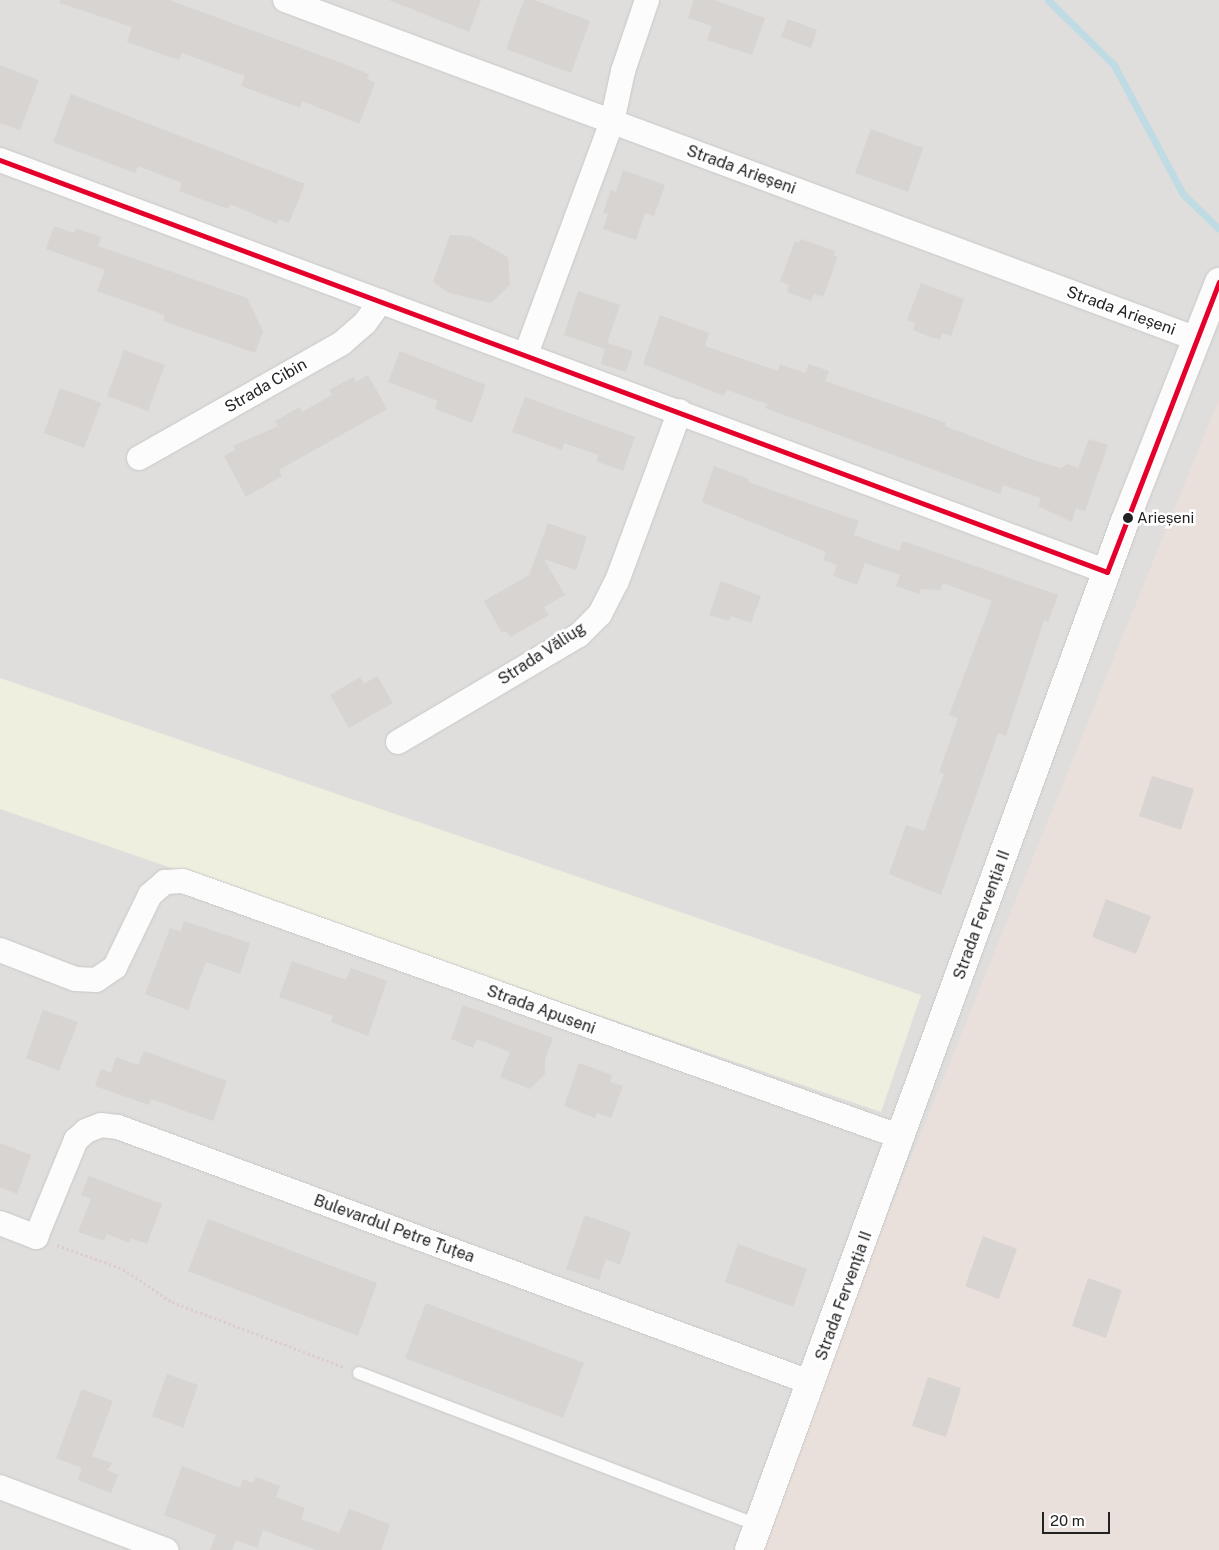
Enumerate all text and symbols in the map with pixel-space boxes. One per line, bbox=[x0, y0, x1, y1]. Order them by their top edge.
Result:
street label: Strada Arieșeni bbox=[684, 141, 798, 199]
street label: Strada Arieșeni bbox=[1064, 282, 1178, 340]
street label: Strada Cibin bbox=[222, 355, 310, 417]
place label: Arieșeni bbox=[1137, 509, 1194, 527]
marker: Arieșeni bbox=[1123, 513, 1133, 523]
street label: Strada Văliug bbox=[495, 619, 589, 689]
street label: Strada Fervenția II bbox=[950, 848, 1014, 982]
street label: Strada Apuseni bbox=[484, 981, 598, 1039]
street label: Bulevardul Petre Țuțea bbox=[311, 1191, 477, 1267]
street label: Strada Fervenția II bbox=[812, 1229, 876, 1363]
scale bar bbox=[1044, 1502, 1112, 1534]
text: 20 m bbox=[1050, 1512, 1085, 1529]

